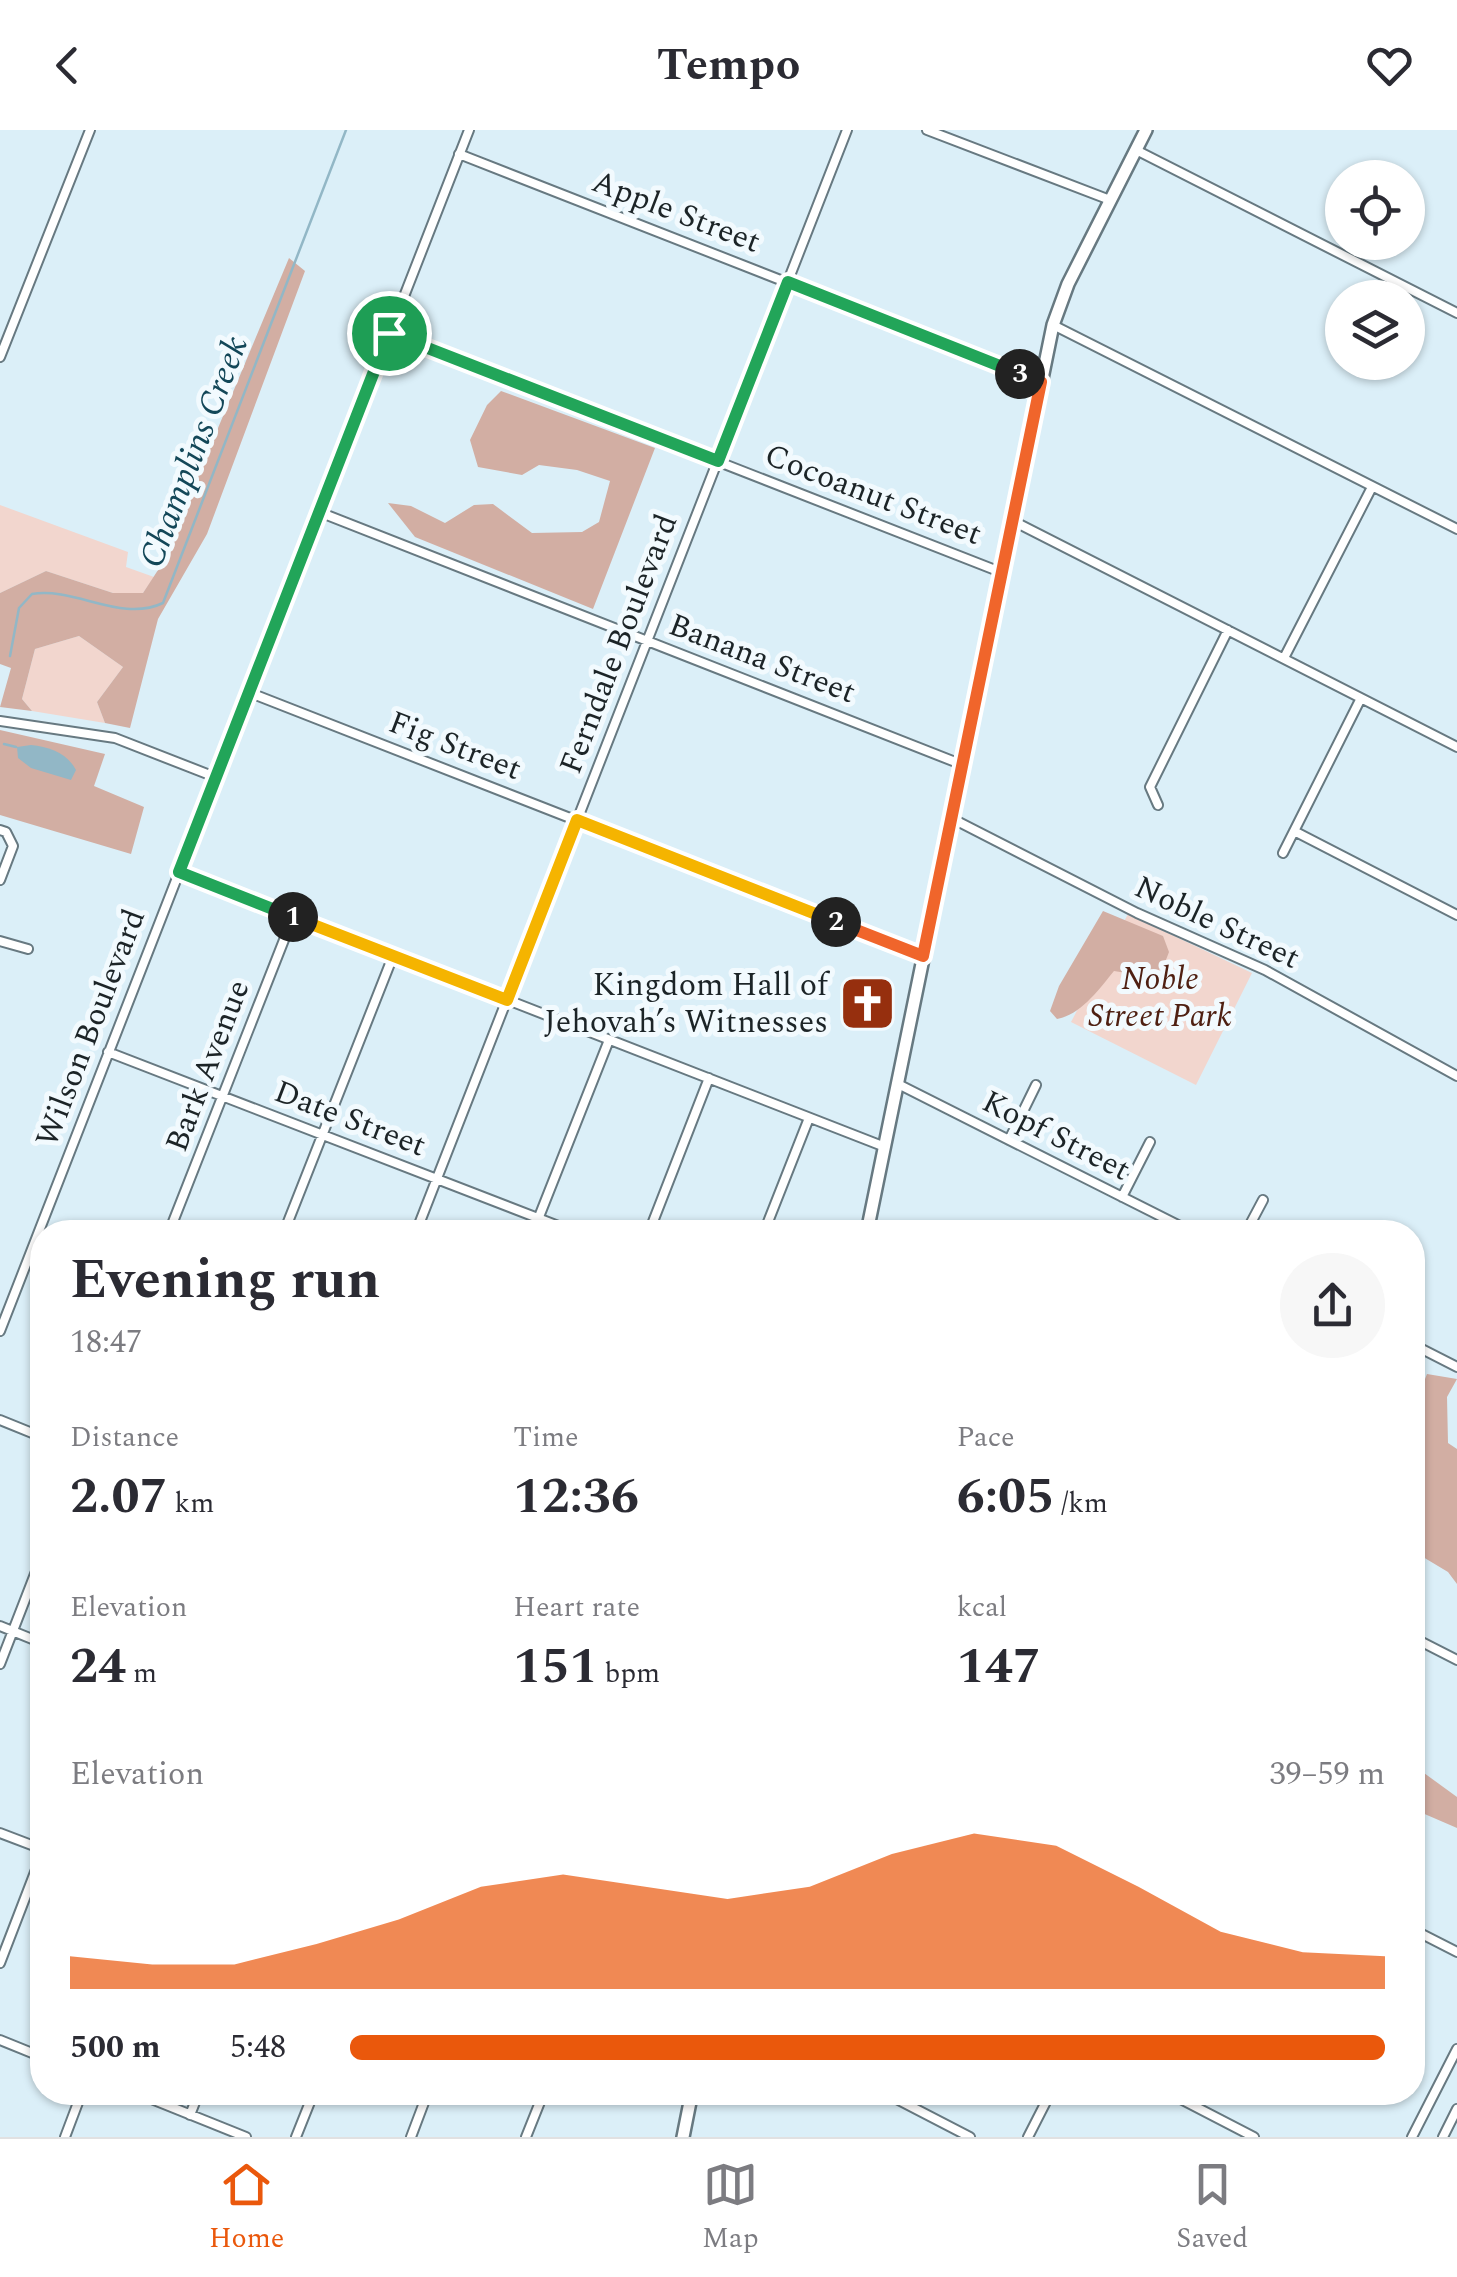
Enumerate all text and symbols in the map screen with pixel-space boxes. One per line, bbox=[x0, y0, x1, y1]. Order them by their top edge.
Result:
text: Tempo bbox=[657, 31, 800, 100]
icon: back bbox=[40, 38, 95, 93]
icon: heart bbox=[1362, 38, 1417, 93]
street label: Apple Street bbox=[585, 157, 767, 267]
map controls bbox=[1325, 160, 1425, 380]
button: locate bbox=[1325, 160, 1425, 260]
button: layers bbox=[1325, 280, 1425, 380]
pin bbox=[347, 291, 432, 376]
icon: arrive bbox=[362, 306, 417, 361]
water label: Champlins Creek bbox=[125, 328, 263, 576]
pin: 3 bbox=[995, 349, 1045, 399]
text: 3 bbox=[1012, 352, 1028, 395]
street label: Cocoanut Street bbox=[757, 431, 989, 559]
street label: Ferndale Boulevard bbox=[547, 507, 691, 781]
street label: Banana Street bbox=[661, 601, 863, 717]
street label: Fig Street bbox=[381, 698, 529, 794]
street label: Noble Street bbox=[1126, 863, 1308, 983]
pin: 1 bbox=[268, 892, 318, 942]
text: 1 bbox=[285, 895, 301, 938]
pin: 2 bbox=[811, 897, 861, 947]
text: 2 bbox=[828, 900, 844, 943]
street label: Wilson Boulevard bbox=[23, 902, 159, 1154]
park label: Noble Street Park bbox=[1088, 955, 1232, 1041]
place label: Kingdom Hall of Jehovah’s Witnesses bbox=[544, 961, 831, 1047]
street label: Bark Avenue bbox=[153, 973, 263, 1159]
church icon: Kingdom Hall of Jehovah’s Witnesses bbox=[837, 973, 897, 1033]
street label: Date Street bbox=[267, 1068, 433, 1170]
street label: Kopf Street bbox=[973, 1078, 1139, 1194]
text: Evening run bbox=[70, 1239, 380, 1322]
button: share bbox=[1280, 1253, 1385, 1358]
text: 18:47 bbox=[70, 1318, 142, 1367]
text: Distance bbox=[70, 1416, 179, 1459]
text: Time bbox=[513, 1416, 579, 1459]
text: Pace bbox=[957, 1416, 1015, 1459]
text: 2.07 bbox=[70, 1459, 168, 1535]
text: 12:36 bbox=[513, 1459, 639, 1535]
text: 6:05 bbox=[957, 1459, 1054, 1535]
text: km bbox=[168, 1482, 214, 1525]
text: /km bbox=[1054, 1482, 1108, 1525]
text: Elevation bbox=[70, 1586, 187, 1629]
text: Heart rate bbox=[513, 1586, 640, 1629]
text: kcal bbox=[957, 1586, 1007, 1629]
text: 24 bbox=[70, 1629, 126, 1705]
text: 151 bbox=[513, 1629, 597, 1705]
text: 147 bbox=[957, 1629, 1041, 1705]
text: m bbox=[126, 1652, 157, 1695]
text: bpm bbox=[597, 1652, 660, 1695]
text: Elevation bbox=[70, 1750, 204, 1799]
text: 39–59 m bbox=[1269, 1750, 1385, 1799]
text: 500 m bbox=[70, 2023, 161, 2072]
text: 5:48 bbox=[230, 2023, 286, 2072]
tab: Home bbox=[209, 2157, 284, 2260]
tab: Map bbox=[702, 2157, 759, 2260]
tab: Saved bbox=[1176, 2157, 1248, 2260]

